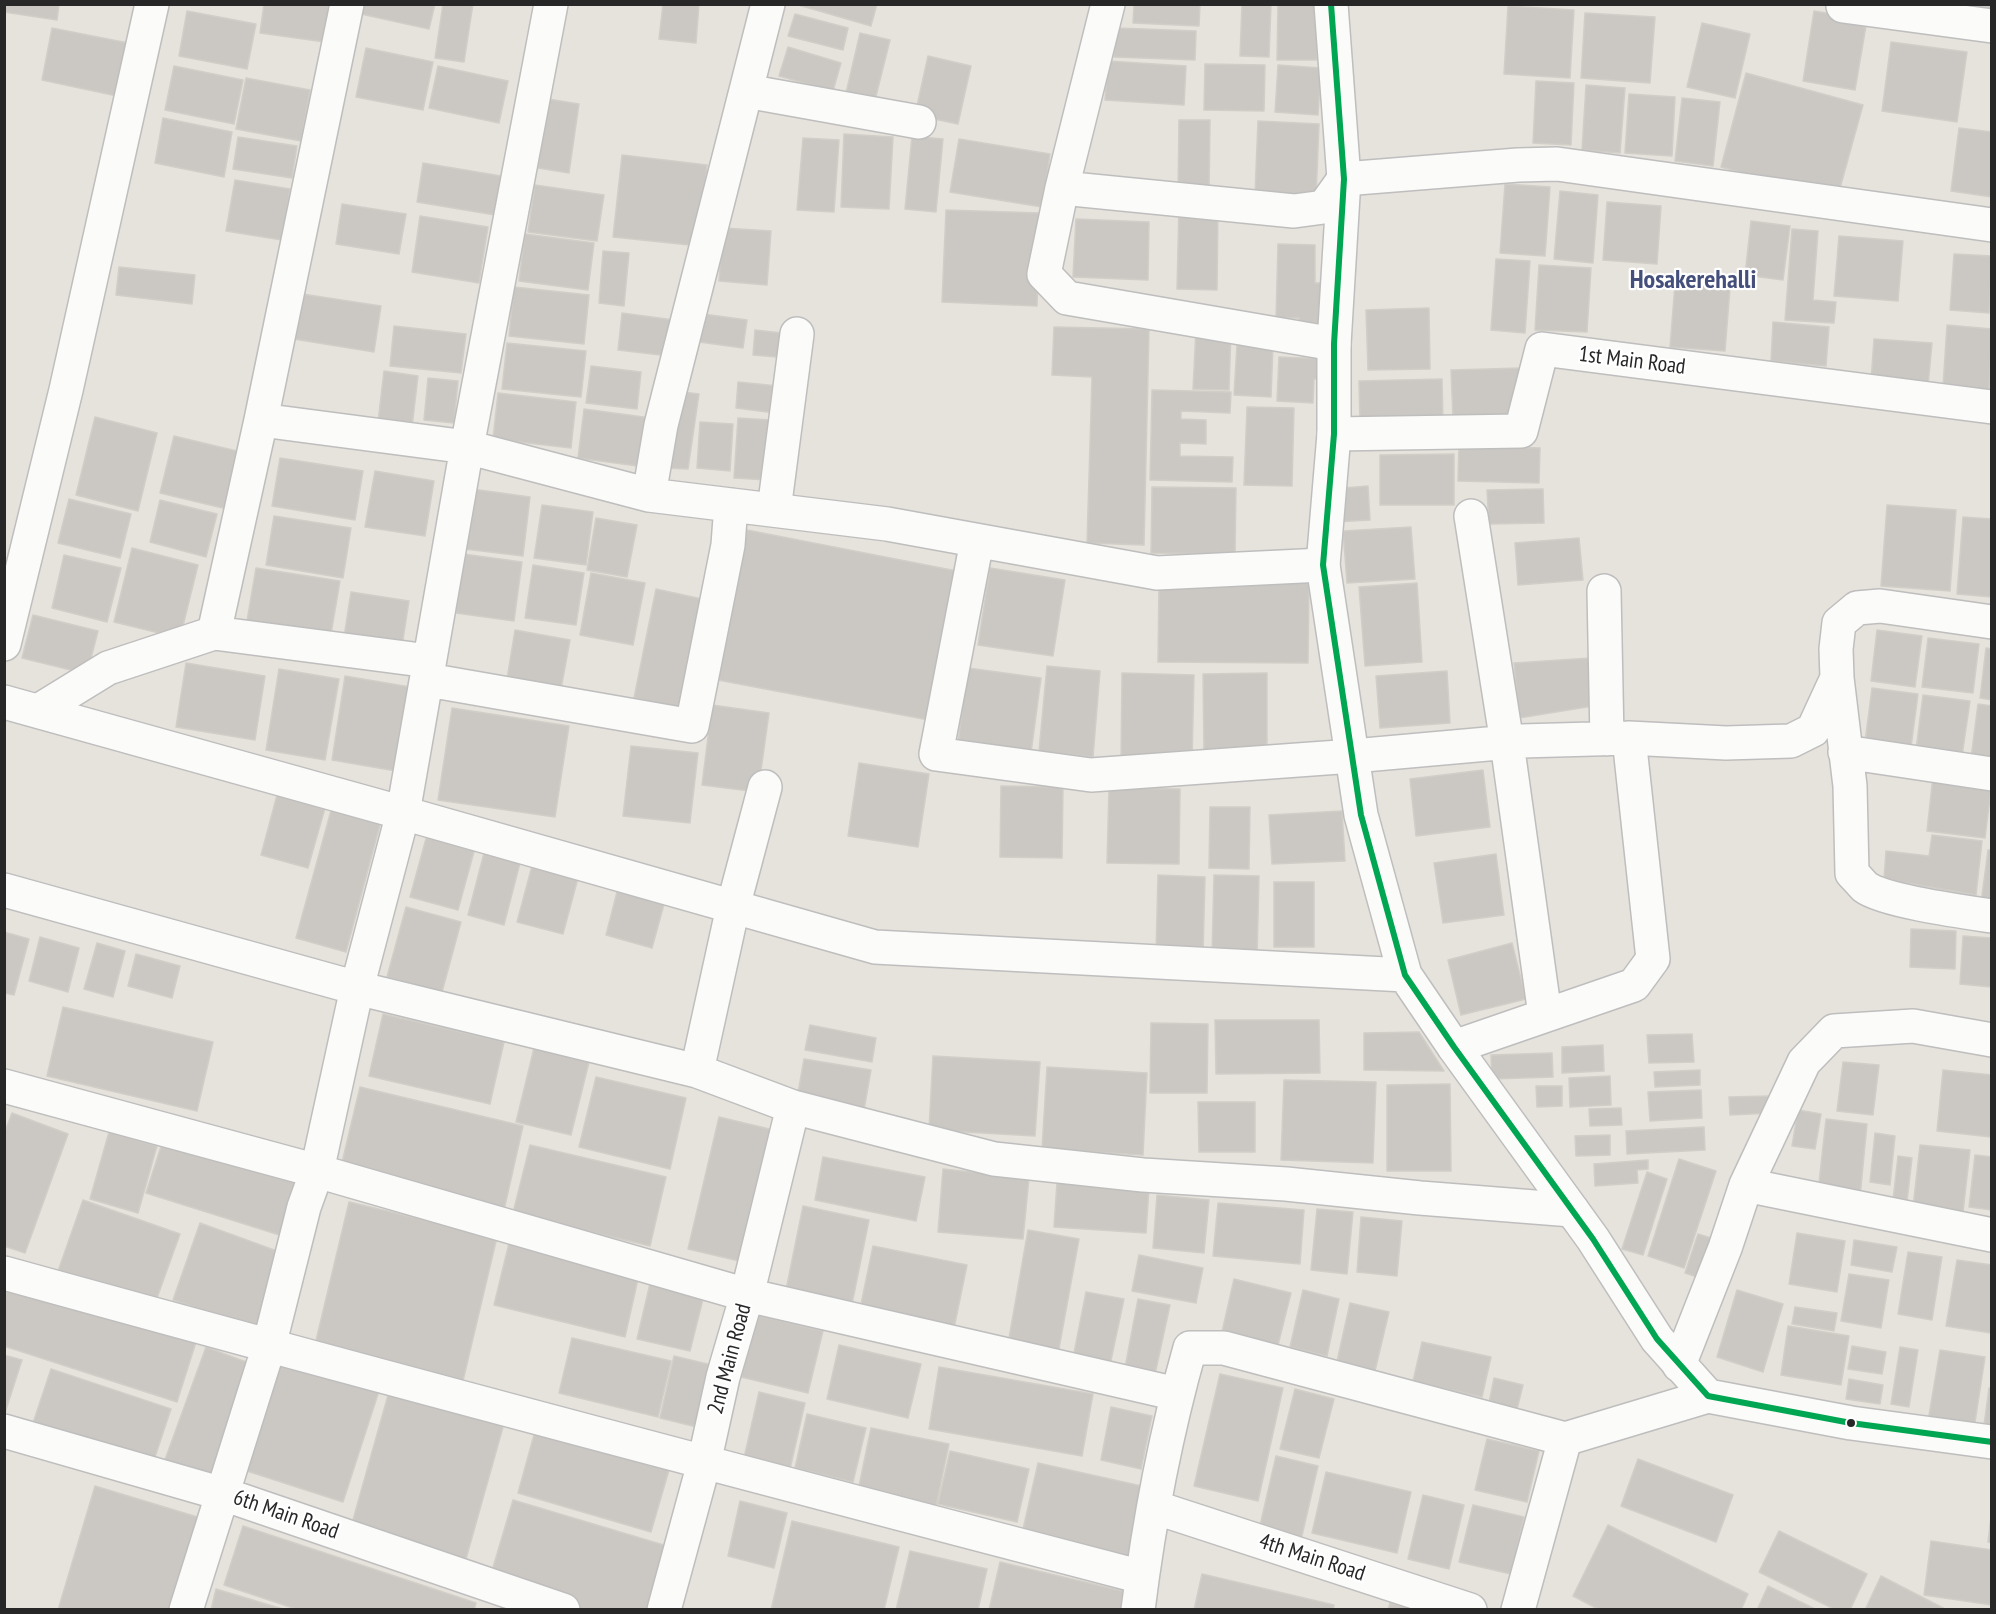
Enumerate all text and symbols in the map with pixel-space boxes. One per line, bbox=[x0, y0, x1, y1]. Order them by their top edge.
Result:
district label: Hosakerehalli bbox=[1630, 265, 1756, 297]
street label: 1st Main Road bbox=[1577, 341, 1687, 381]
street label: 2nd Main Road bbox=[703, 1301, 757, 1417]
unlabelled marker bbox=[1845, 1417, 1857, 1429]
street label: 6th Main Road bbox=[230, 1485, 342, 1545]
street label: 4th Main Road bbox=[1256, 1528, 1368, 1588]

